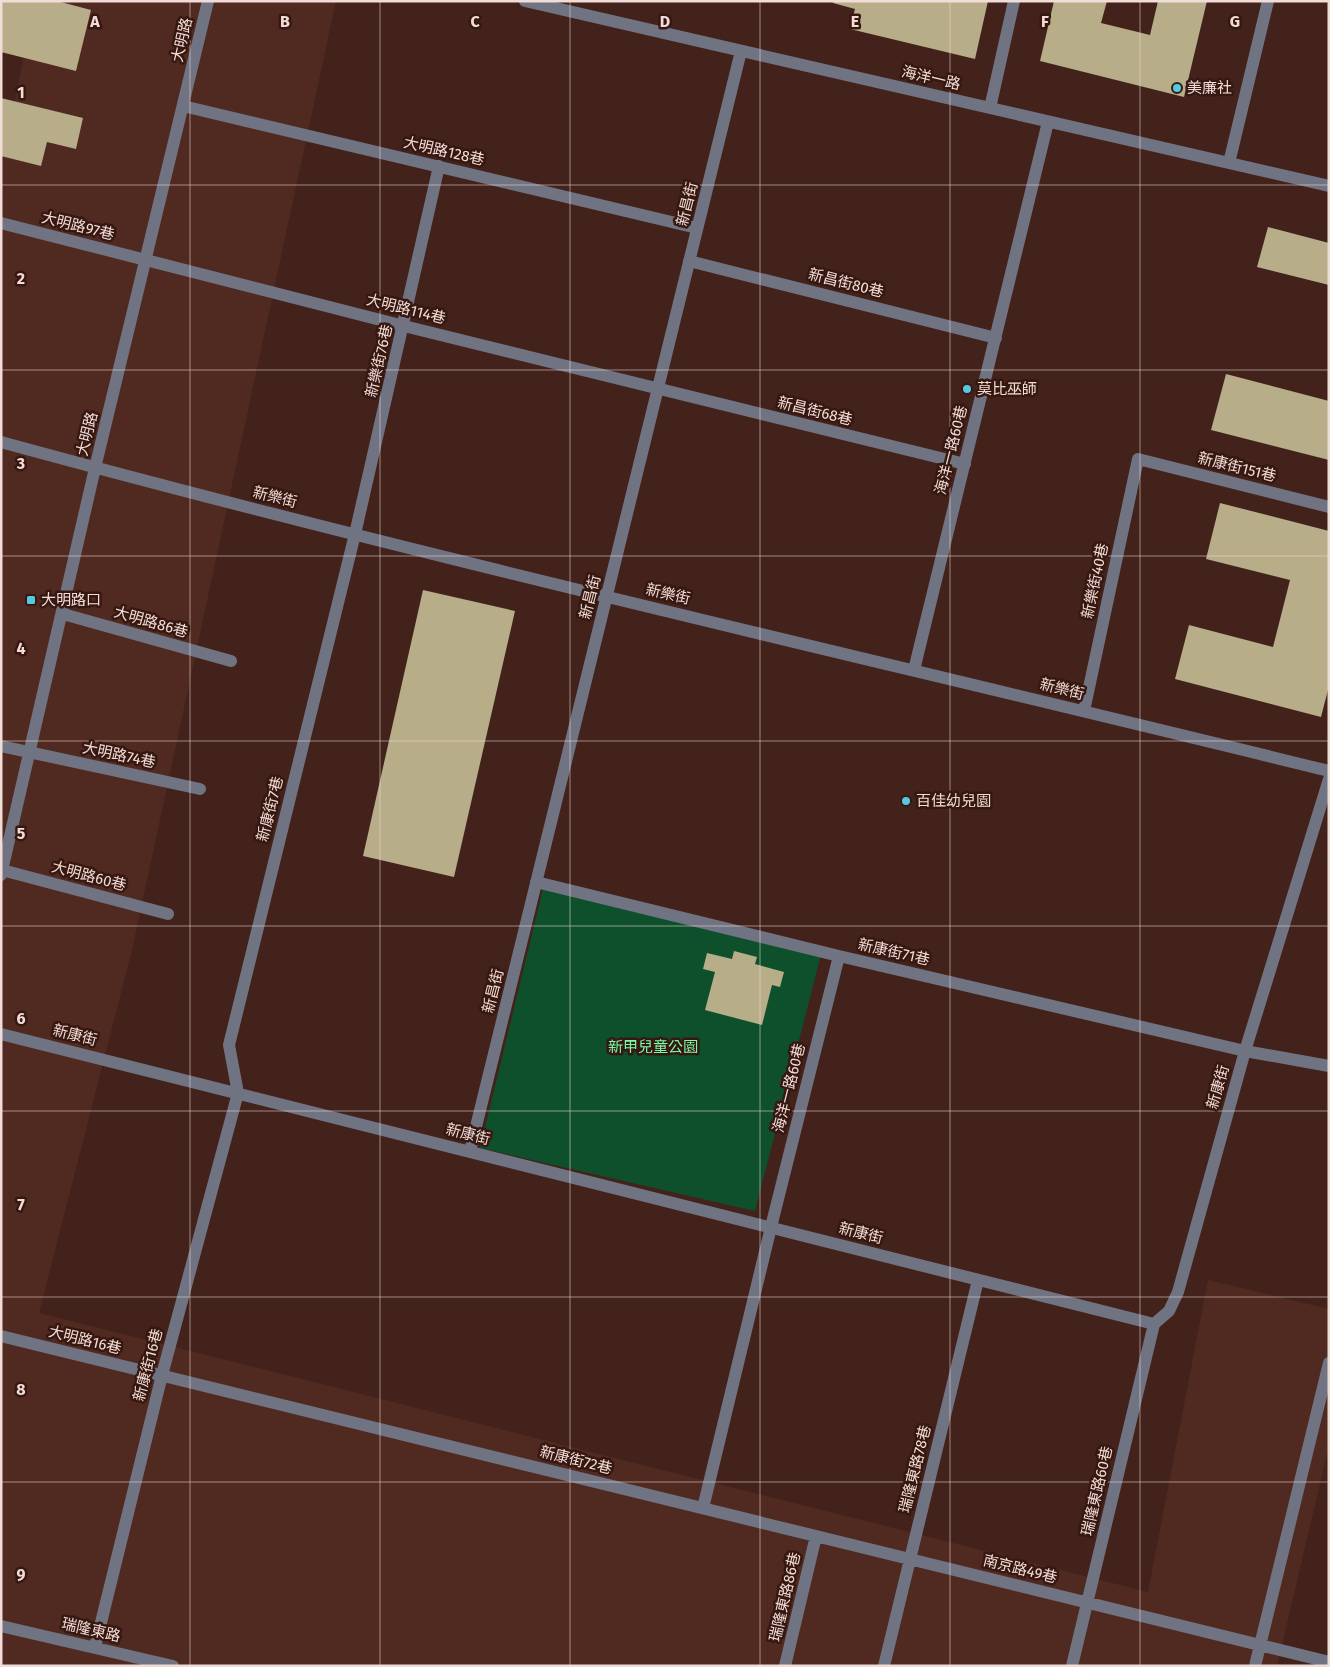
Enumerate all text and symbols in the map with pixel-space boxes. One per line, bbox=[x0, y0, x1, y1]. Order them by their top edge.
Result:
text: A bbox=[89, 12, 100, 31]
text: B bbox=[280, 12, 290, 31]
text: C bbox=[470, 12, 480, 31]
text: D bbox=[660, 12, 670, 31]
text: E bbox=[851, 12, 859, 31]
text: F bbox=[1041, 12, 1049, 31]
text: G bbox=[1230, 12, 1240, 31]
street label: 大明路 bbox=[168, 16, 196, 64]
street label: 海洋一路 bbox=[900, 62, 962, 94]
place label: 美廉社 bbox=[1187, 79, 1232, 97]
marker: 美廉社 bbox=[1171, 82, 1183, 94]
text: 1 bbox=[17, 83, 25, 102]
street label: 大明路128巷 bbox=[402, 133, 486, 169]
street label: 新昌街 bbox=[673, 180, 701, 228]
street label: 大明路97巷 bbox=[40, 208, 116, 244]
street label: 新昌街80巷 bbox=[807, 265, 885, 301]
text: 2 bbox=[17, 269, 25, 288]
street label: 大明路114巷 bbox=[365, 290, 447, 328]
street label: 新樂街76巷 bbox=[362, 323, 396, 399]
place label: 莫比巫師 bbox=[977, 380, 1037, 398]
marker: 莫比巫師 bbox=[961, 383, 973, 395]
street label: 新昌街68巷 bbox=[776, 393, 854, 429]
street label: 海洋一路60巷 bbox=[931, 403, 971, 497]
street label: 大明路 bbox=[73, 410, 101, 458]
street label: 新康街151巷 bbox=[1196, 449, 1278, 485]
text: 3 bbox=[16, 454, 25, 473]
street label: 新樂街 bbox=[251, 483, 299, 511]
street label: 新樂街40巷 bbox=[1078, 542, 1112, 620]
street label: 新昌街 bbox=[576, 573, 604, 621]
street label: 新樂街 bbox=[644, 580, 692, 608]
place label: 大明路口 bbox=[41, 591, 101, 609]
marker: 大明路口 bbox=[25, 594, 37, 606]
street label: 大明路86巷 bbox=[112, 603, 190, 641]
text: 4 bbox=[16, 639, 26, 658]
street label: 新樂街 bbox=[1038, 675, 1086, 703]
street label: 大明路74巷 bbox=[81, 738, 157, 772]
street label: 新康街7巷 bbox=[253, 774, 287, 844]
place label: 百佳幼兒園 bbox=[916, 792, 991, 810]
marker: 百佳幼兒園 bbox=[900, 795, 912, 807]
text: 5 bbox=[17, 824, 26, 843]
street label: 大明路60巷 bbox=[50, 857, 128, 895]
street label: 新康街71巷 bbox=[856, 935, 932, 969]
street label: 新昌街 bbox=[479, 967, 507, 1015]
text: 6 bbox=[16, 1009, 26, 1028]
street label: 新康街 bbox=[51, 1021, 99, 1049]
park label: 新甲兒童公園 bbox=[608, 1038, 698, 1056]
street label: 海洋一路60巷 bbox=[769, 1041, 809, 1135]
street label: 新康街 bbox=[1203, 1063, 1233, 1111]
street label: 新康街 bbox=[444, 1120, 492, 1148]
text: 7 bbox=[17, 1195, 25, 1214]
street label: 新康街 bbox=[837, 1219, 885, 1247]
street label: 大明路16巷 bbox=[47, 1322, 123, 1358]
street label: 新康街16巷 bbox=[130, 1327, 166, 1403]
text: 8 bbox=[16, 1380, 26, 1399]
street label: 瑞隆東路78巷 bbox=[895, 1423, 935, 1515]
street label: 新康街72巷 bbox=[538, 1442, 614, 1478]
street label: 瑞隆東路60巷 bbox=[1078, 1444, 1116, 1538]
street label: 瑞隆東路86巷 bbox=[766, 1551, 804, 1643]
street label: 南京路49巷 bbox=[981, 1551, 1059, 1587]
text: 9 bbox=[17, 1565, 26, 1584]
street label: 瑞隆東路 bbox=[60, 1614, 122, 1646]

